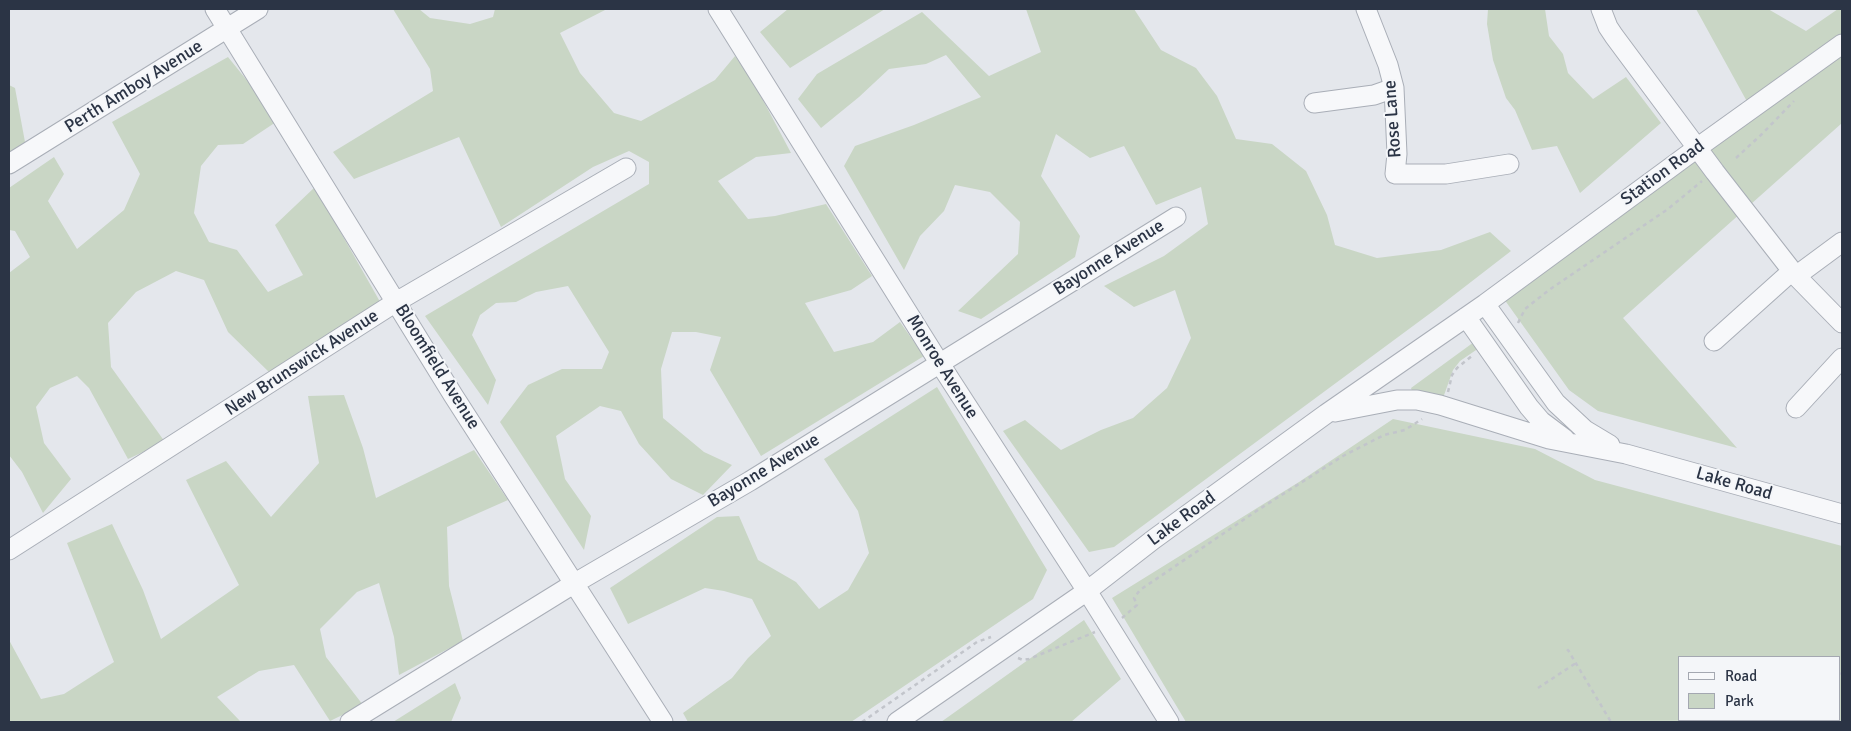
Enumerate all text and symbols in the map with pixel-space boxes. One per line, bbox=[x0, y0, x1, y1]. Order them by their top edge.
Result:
street label: Perth Amboy Avenue bbox=[61, 36, 207, 138]
street label: Rose Lane bbox=[1380, 79, 1406, 159]
street label: Station Road bbox=[1617, 135, 1709, 211]
street label: Bayonne Avenue bbox=[1050, 215, 1168, 301]
street label: Bloomfield Avenue bbox=[390, 300, 484, 434]
street label: New Brunswick Avenue bbox=[221, 305, 383, 421]
street label: Monroe Avenue bbox=[901, 311, 983, 423]
street label: Bayonne Avenue bbox=[704, 429, 824, 513]
street label: Lake Road bbox=[1693, 463, 1775, 505]
street label: Lake Road bbox=[1144, 487, 1220, 551]
legend bbox=[1678, 656, 1841, 721]
text: Road bbox=[1725, 667, 1757, 685]
text: Park bbox=[1725, 692, 1754, 710]

